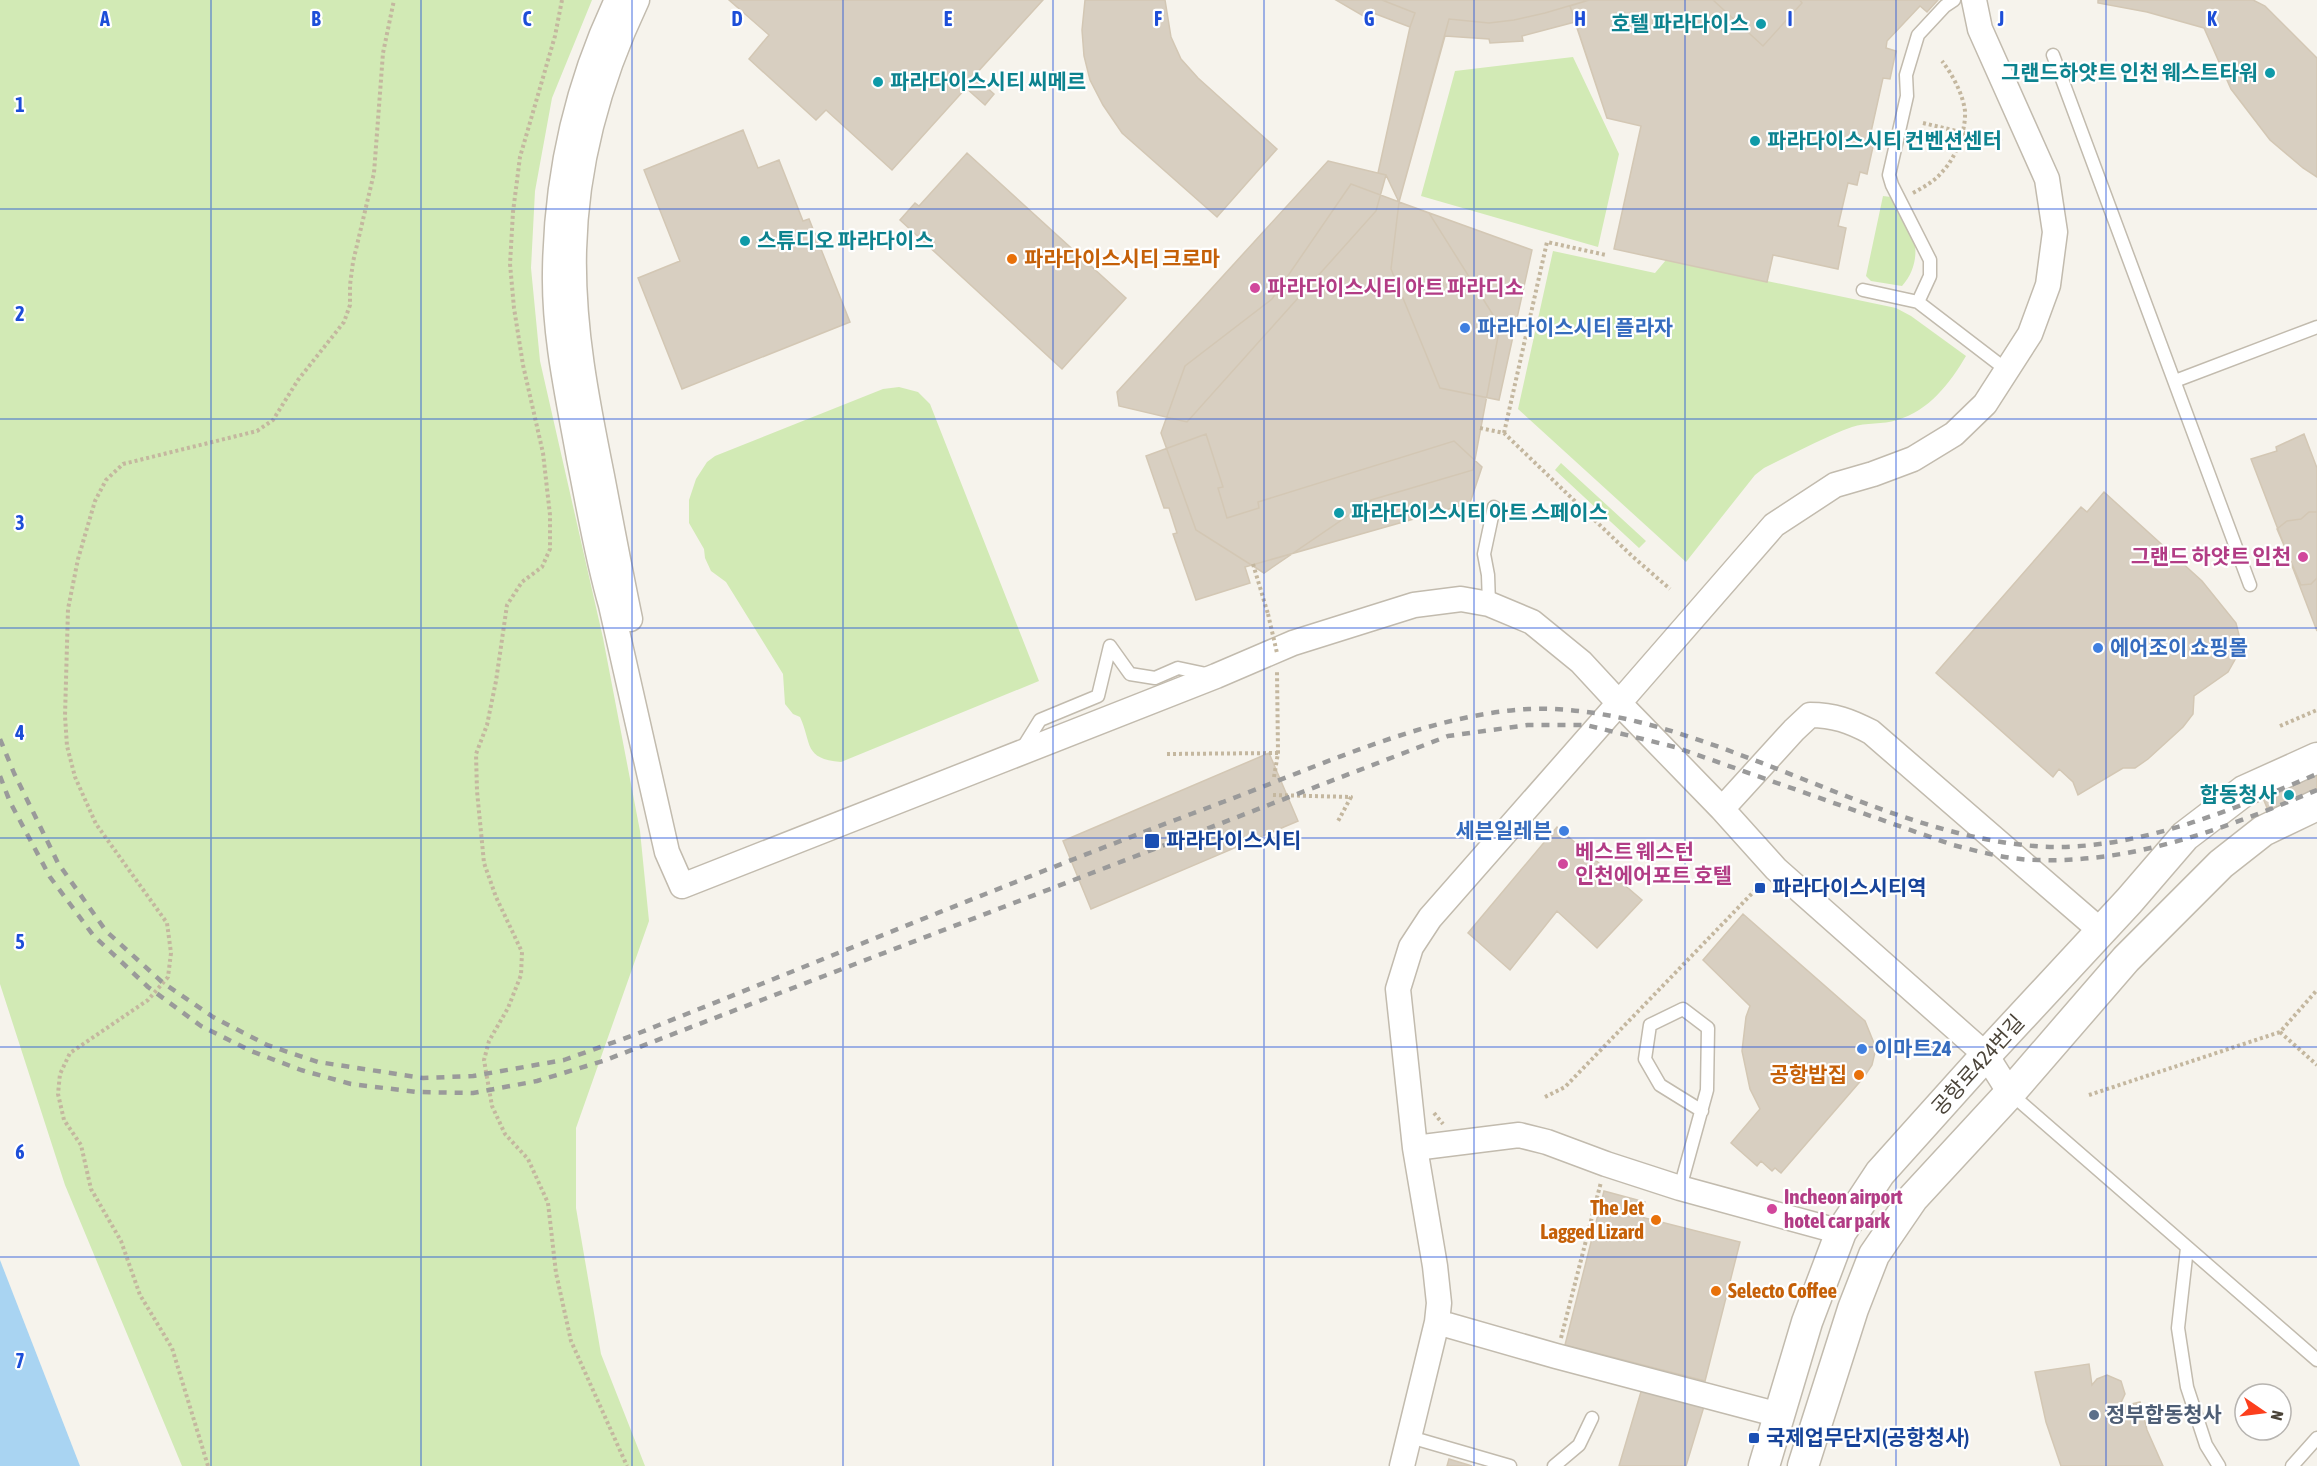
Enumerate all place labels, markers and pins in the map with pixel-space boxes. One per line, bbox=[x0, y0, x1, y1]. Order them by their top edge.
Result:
place label: 호텔 파라다이스 bbox=[1611, 11, 1749, 35]
marker: 호텔 파라다이스 bbox=[1754, 17, 1768, 31]
place label: 그랜드하얏트 인천 웨스트타워 bbox=[2001, 60, 2258, 84]
marker: 그랜드하얏트 인천 웨스트타워 bbox=[2263, 66, 2277, 80]
place label: 파라다이스시티 씨메르 bbox=[890, 69, 1086, 93]
marker: 파라다이스시티 씨메르 bbox=[871, 75, 885, 89]
place label: 파라다이스시티 컨벤션센터 bbox=[1767, 128, 2002, 152]
marker: 파라다이스시티 컨벤션센터 bbox=[1748, 134, 1762, 148]
place label: 스튜디오 파라다이스 bbox=[757, 228, 934, 252]
marker: 스튜디오 파라다이스 bbox=[738, 234, 752, 248]
place label: 파라다이스시티 크로마 bbox=[1024, 246, 1220, 270]
marker: 파라다이스시티 크로마 bbox=[1005, 252, 1019, 266]
place label: 파라다이스시티 아트 파라디소 bbox=[1267, 275, 1524, 299]
marker: 파라다이스시티 아트 파라디소 bbox=[1248, 281, 1262, 295]
place label: 파라다이스시티 플라자 bbox=[1477, 315, 1673, 339]
marker: 파라다이스시티 플라자 bbox=[1458, 321, 1472, 335]
place label: 파라다이스시티 아트 스페이스 bbox=[1351, 500, 1608, 524]
marker: 파라다이스시티 아트 스페이스 bbox=[1332, 506, 1346, 520]
place label: 그랜드 하얏트 인천 bbox=[2131, 544, 2291, 568]
marker: 그랜드 하얏트 인천 bbox=[2296, 550, 2310, 564]
place label: 에어조이 쇼핑몰 bbox=[2110, 635, 2248, 659]
marker: 에어조이 쇼핑몰 bbox=[2091, 641, 2105, 655]
place label: 합동청사 bbox=[2200, 782, 2277, 806]
marker: 합동청사 bbox=[2282, 788, 2296, 802]
place label: 세븐일레븐 bbox=[1455, 818, 1552, 842]
marker: 세븐일레븐 bbox=[1557, 824, 1571, 838]
place label: 파라다이스시티 bbox=[1166, 828, 1301, 852]
marker: 파라다이스시티 bbox=[1143, 832, 1161, 850]
place label: 베스트 웨스턴 인천에어포트 호텔 bbox=[1575, 839, 1732, 887]
marker: 베스트 웨스턴 인천에어포트 호텔 bbox=[1556, 857, 1570, 871]
place label: 파라다이스시티역 bbox=[1772, 875, 1927, 899]
marker: 파라다이스시티역 bbox=[1753, 881, 1767, 895]
place label: 이마트24 bbox=[1874, 1036, 1952, 1060]
marker: 이마트24 bbox=[1855, 1042, 1869, 1056]
place label: 공항밥집 bbox=[1770, 1062, 1847, 1086]
marker: 공항밥집 bbox=[1852, 1068, 1866, 1082]
place label: Incheon airport hotel car park bbox=[1784, 1184, 1903, 1232]
place label: The Jet Lagged Lizard bbox=[1540, 1195, 1644, 1243]
marker: Incheon airport hotel car park bbox=[1765, 1202, 1779, 1216]
marker: The Jet Lagged Lizard bbox=[1649, 1213, 1663, 1227]
place label: Selecto Coffee bbox=[1728, 1278, 1837, 1302]
marker: Selecto Coffee bbox=[1709, 1284, 1723, 1298]
place label: 정부합동청사 bbox=[2106, 1402, 2222, 1426]
marker: 정부합동청사 bbox=[2087, 1408, 2101, 1422]
place label: 국제업무단지(공항청사) bbox=[1766, 1425, 1969, 1449]
marker: 국제업무단지(공항청사) bbox=[1747, 1431, 1761, 1445]

